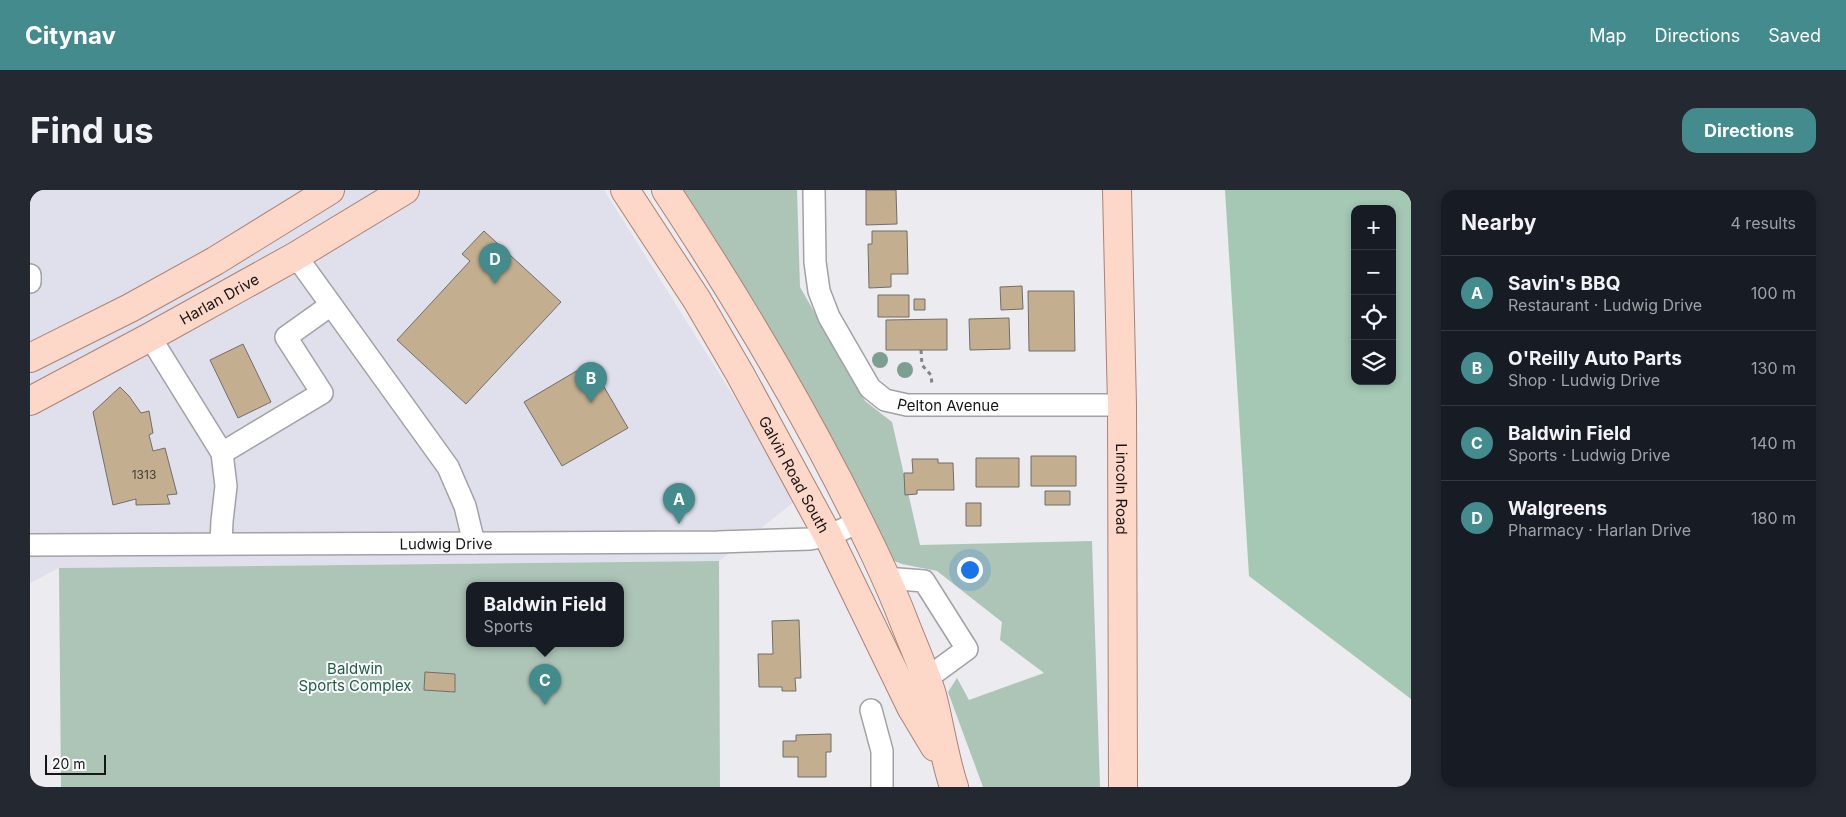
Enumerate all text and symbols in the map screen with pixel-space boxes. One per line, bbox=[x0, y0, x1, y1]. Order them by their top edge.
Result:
text: Citynav bbox=[25, 21, 116, 50]
text: Map bbox=[1589, 25, 1627, 46]
text: Directions bbox=[1655, 25, 1740, 46]
text: Saved bbox=[1768, 25, 1821, 46]
button: Directions bbox=[1682, 108, 1816, 153]
text: Find us bbox=[30, 109, 154, 151]
map controls bbox=[1351, 205, 1396, 385]
button: + bbox=[1351, 205, 1396, 250]
text: Nearby bbox=[1461, 210, 1536, 235]
text: 4 results bbox=[1731, 213, 1796, 233]
pin: D bbox=[479, 243, 511, 284]
button: − bbox=[1351, 250, 1396, 295]
street label: Harlan Drive bbox=[176, 269, 262, 328]
text: Savin's BBQ bbox=[1508, 272, 1620, 295]
text: A bbox=[1471, 283, 1483, 303]
text: 100 m bbox=[1751, 283, 1796, 303]
button: locate bbox=[1351, 295, 1396, 340]
text: Restaurant · Ludwig Drive bbox=[1508, 295, 1702, 315]
button: layers bbox=[1351, 340, 1396, 385]
text: O'Reilly Auto Parts bbox=[1508, 347, 1682, 370]
text: B bbox=[1472, 358, 1482, 378]
text: 130 m bbox=[1751, 358, 1796, 378]
pin: B bbox=[575, 362, 607, 403]
text: Shop · Ludwig Drive bbox=[1508, 370, 1660, 390]
street label: Pelton Avenue bbox=[895, 394, 999, 415]
street label: Galvin Road South bbox=[755, 412, 834, 536]
text: Baldwin Field bbox=[1508, 422, 1631, 445]
text: C bbox=[1471, 433, 1483, 453]
text: 140 m bbox=[1751, 433, 1796, 453]
street label: Lincoln Road bbox=[1113, 443, 1132, 535]
text: Sports · Ludwig Drive bbox=[1508, 445, 1670, 465]
house number: 1313 bbox=[132, 467, 156, 482]
pin: A bbox=[663, 483, 695, 524]
text: Walgreens bbox=[1508, 497, 1607, 520]
text: D bbox=[1471, 508, 1483, 528]
text: 180 m bbox=[1751, 508, 1796, 528]
text: Pharmacy · Harlan Drive bbox=[1508, 520, 1691, 540]
street label: Ludwig Drive bbox=[399, 533, 493, 553]
your location bbox=[957, 557, 983, 583]
popup bbox=[466, 582, 624, 647]
text: Baldwin Field bbox=[483, 593, 607, 616]
text: Sports bbox=[483, 616, 533, 636]
park label: Baldwin Sports Complex bbox=[298, 659, 412, 695]
pin: C bbox=[529, 664, 561, 705]
scale bar bbox=[45, 752, 106, 775]
text: 20 m bbox=[52, 755, 86, 772]

